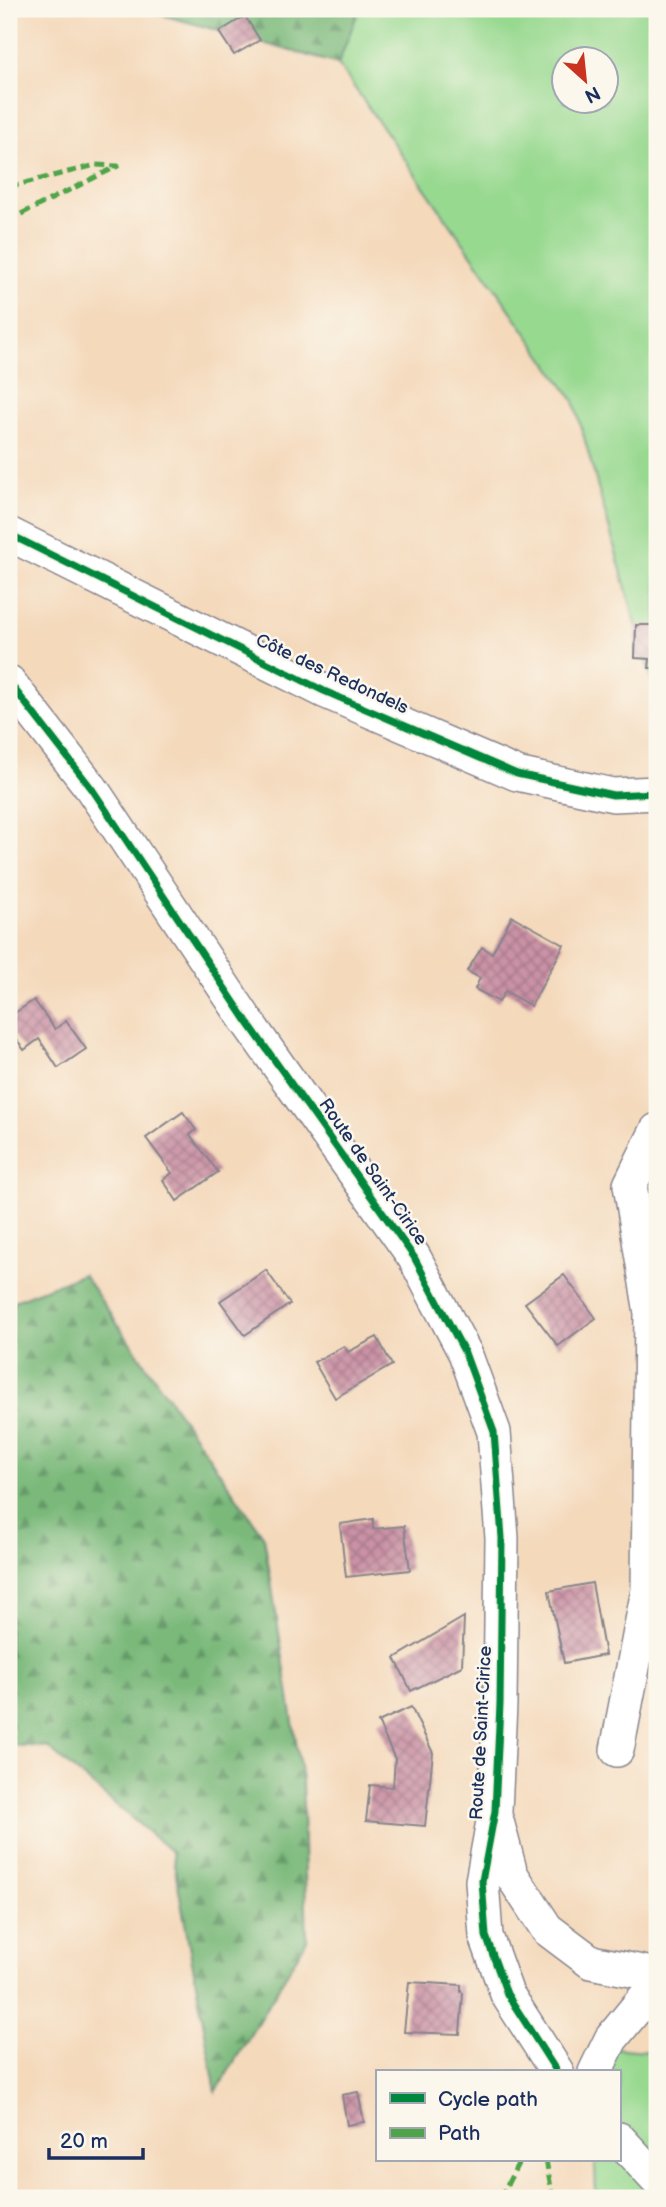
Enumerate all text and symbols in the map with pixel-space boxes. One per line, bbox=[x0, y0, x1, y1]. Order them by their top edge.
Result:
north arrow bbox=[550, 46, 620, 116]
text: N bbox=[580, 80, 604, 107]
street label: Côte des Redondels bbox=[252, 629, 412, 719]
street label: Route de Saint-Cirice bbox=[314, 1095, 432, 1250]
street label: Route de Saint-Cirice bbox=[466, 1645, 496, 1821]
legend bbox=[376, 2070, 620, 2162]
text: Cycle path bbox=[438, 2087, 538, 2112]
scale bar bbox=[49, 2116, 144, 2160]
text: Path bbox=[438, 2121, 480, 2146]
text: 20 m bbox=[60, 2129, 108, 2154]

